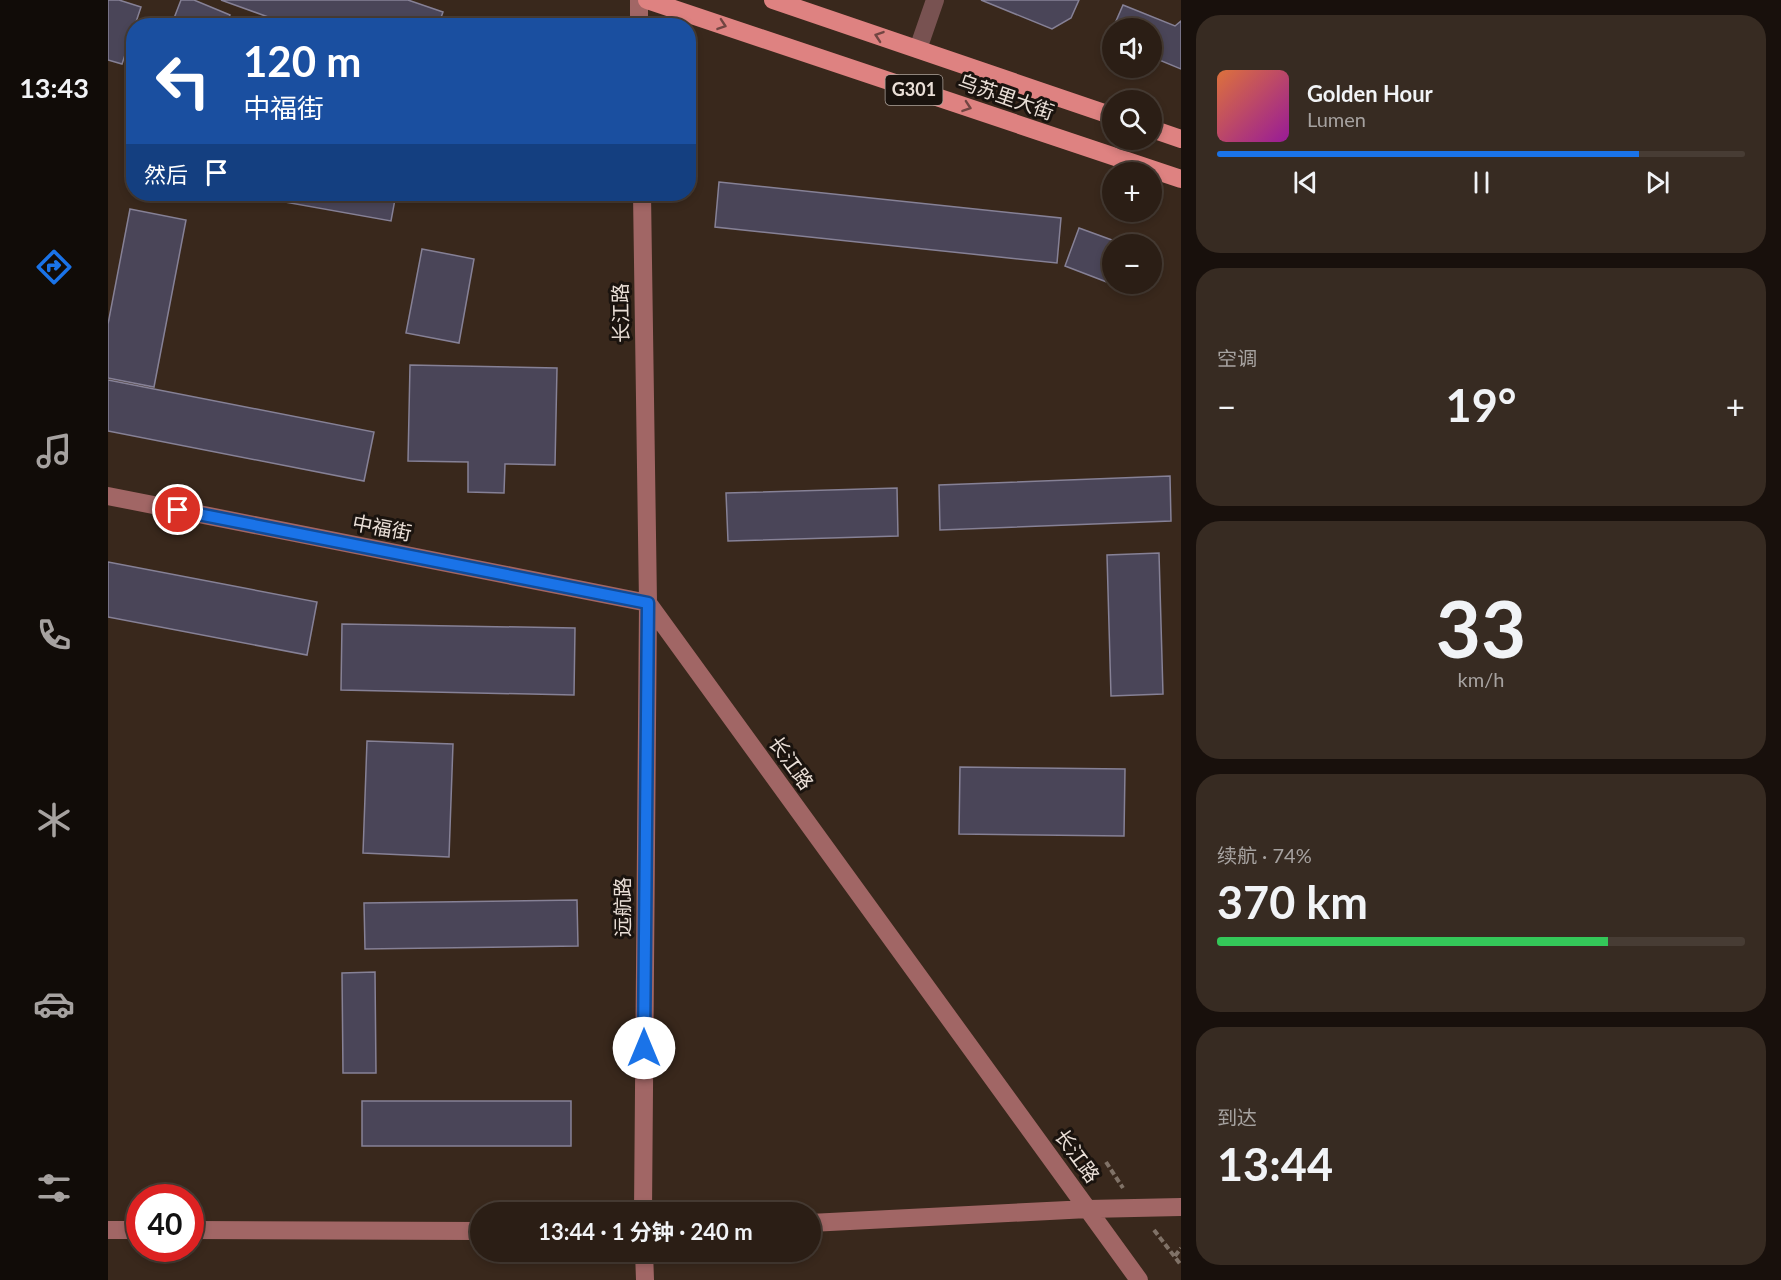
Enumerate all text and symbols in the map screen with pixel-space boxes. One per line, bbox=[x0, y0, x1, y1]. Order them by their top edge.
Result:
one-way arrow bbox=[716, 18, 727, 31]
map controls bbox=[1102, 18, 1162, 294]
button: sound bbox=[1102, 18, 1162, 78]
one-way arrow bbox=[874, 31, 885, 43]
text: 120 m bbox=[243, 36, 361, 86]
icon: left bbox=[144, 42, 222, 120]
street label: 乌苏里大街 bbox=[955, 68, 1058, 124]
text: 13:43 bbox=[19, 71, 89, 104]
road number: G301 bbox=[886, 75, 942, 105]
text: Golden Hour bbox=[1307, 80, 1433, 107]
button: search bbox=[1102, 90, 1162, 150]
text: 中福街 bbox=[243, 91, 324, 124]
one-way arrow bbox=[961, 100, 972, 113]
text: Lumen bbox=[1307, 107, 1366, 131]
icon: arrive bbox=[200, 156, 233, 189]
text: 然后 bbox=[144, 161, 188, 188]
button: + bbox=[1102, 162, 1162, 222]
icon: previous bbox=[1289, 166, 1322, 199]
icon: pause bbox=[1465, 166, 1498, 199]
icon: next bbox=[1641, 166, 1674, 199]
button: − bbox=[1102, 234, 1162, 294]
icon: directions bbox=[33, 246, 75, 288]
street label: 长江路 bbox=[607, 283, 633, 343]
text: 空调 bbox=[1217, 346, 1257, 370]
text: 19° bbox=[1446, 378, 1516, 432]
text: − bbox=[1217, 386, 1236, 426]
text: + bbox=[1726, 386, 1745, 426]
icon: music bbox=[33, 430, 75, 472]
pin bbox=[152, 484, 203, 535]
icon: arrive bbox=[161, 493, 194, 526]
street label: 中福街 bbox=[350, 510, 414, 545]
text: 33 bbox=[1436, 581, 1526, 675]
icon: phone bbox=[33, 614, 75, 656]
text: km/h bbox=[1458, 667, 1504, 691]
street label: 长江路 bbox=[764, 731, 819, 794]
icon: climate bbox=[33, 799, 75, 841]
text: 续航 · 74% bbox=[1217, 843, 1312, 867]
text: 370 km bbox=[1217, 875, 1368, 929]
street label: 远航路 bbox=[610, 877, 634, 937]
icon: car bbox=[33, 983, 75, 1025]
position arrow bbox=[612, 1016, 676, 1080]
text: 到达 bbox=[1217, 1105, 1257, 1129]
street label: 长江路 bbox=[1050, 1124, 1105, 1187]
text: 13:44 bbox=[1217, 1137, 1333, 1191]
icon: filters bbox=[33, 1167, 75, 1209]
speed limit sign: 40 bbox=[126, 1184, 204, 1262]
text: 13:44 · 1 分钟 · 240 m bbox=[538, 1218, 753, 1245]

